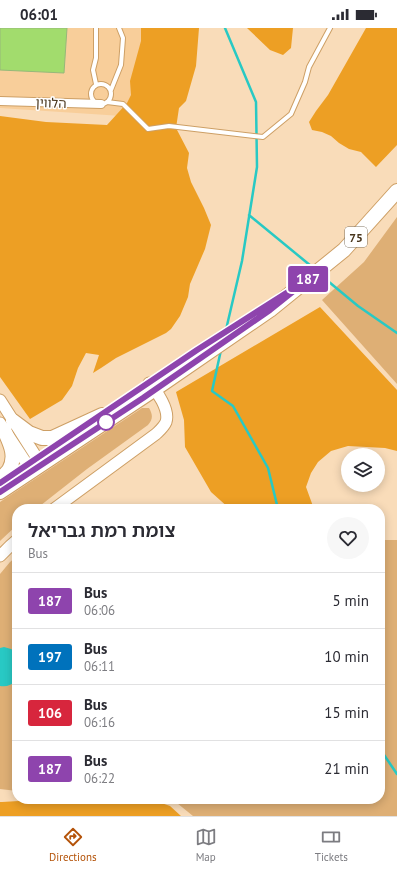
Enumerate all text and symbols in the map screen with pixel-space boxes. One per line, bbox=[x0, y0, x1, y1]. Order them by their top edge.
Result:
text: 06:01 bbox=[20, 5, 58, 24]
street label: הלווין bbox=[35, 94, 67, 112]
road number: 75 bbox=[345, 227, 367, 247]
line badge: 187 bbox=[285, 266, 331, 292]
text: 187 bbox=[296, 270, 320, 288]
unlabelled marker bbox=[97, 413, 115, 431]
map controls bbox=[341, 448, 385, 492]
button: layers bbox=[341, 448, 385, 492]
button: heart bbox=[327, 517, 369, 559]
text: צומת רמת גבריאל bbox=[28, 518, 176, 542]
text: Bus bbox=[28, 545, 48, 562]
text: Bus bbox=[84, 583, 107, 602]
text: 5 min bbox=[332, 591, 369, 610]
text: 187 bbox=[38, 592, 62, 610]
text: 06:06 bbox=[84, 602, 115, 619]
text: Bus bbox=[84, 639, 107, 658]
text: 10 min bbox=[324, 647, 369, 666]
text: 197 bbox=[38, 648, 62, 666]
text: 06:11 bbox=[84, 658, 115, 675]
text: Bus bbox=[84, 695, 107, 714]
text: 15 min bbox=[324, 703, 369, 722]
text: 106 bbox=[38, 704, 62, 722]
text: 06:16 bbox=[84, 714, 115, 731]
text: Bus bbox=[84, 751, 107, 770]
text: 21 min bbox=[324, 759, 369, 778]
text: 187 bbox=[38, 760, 62, 778]
text: 06:22 bbox=[84, 770, 115, 787]
tab: Directions bbox=[49, 826, 97, 864]
tab: Map bbox=[195, 826, 217, 864]
tab: Tickets bbox=[315, 826, 348, 864]

